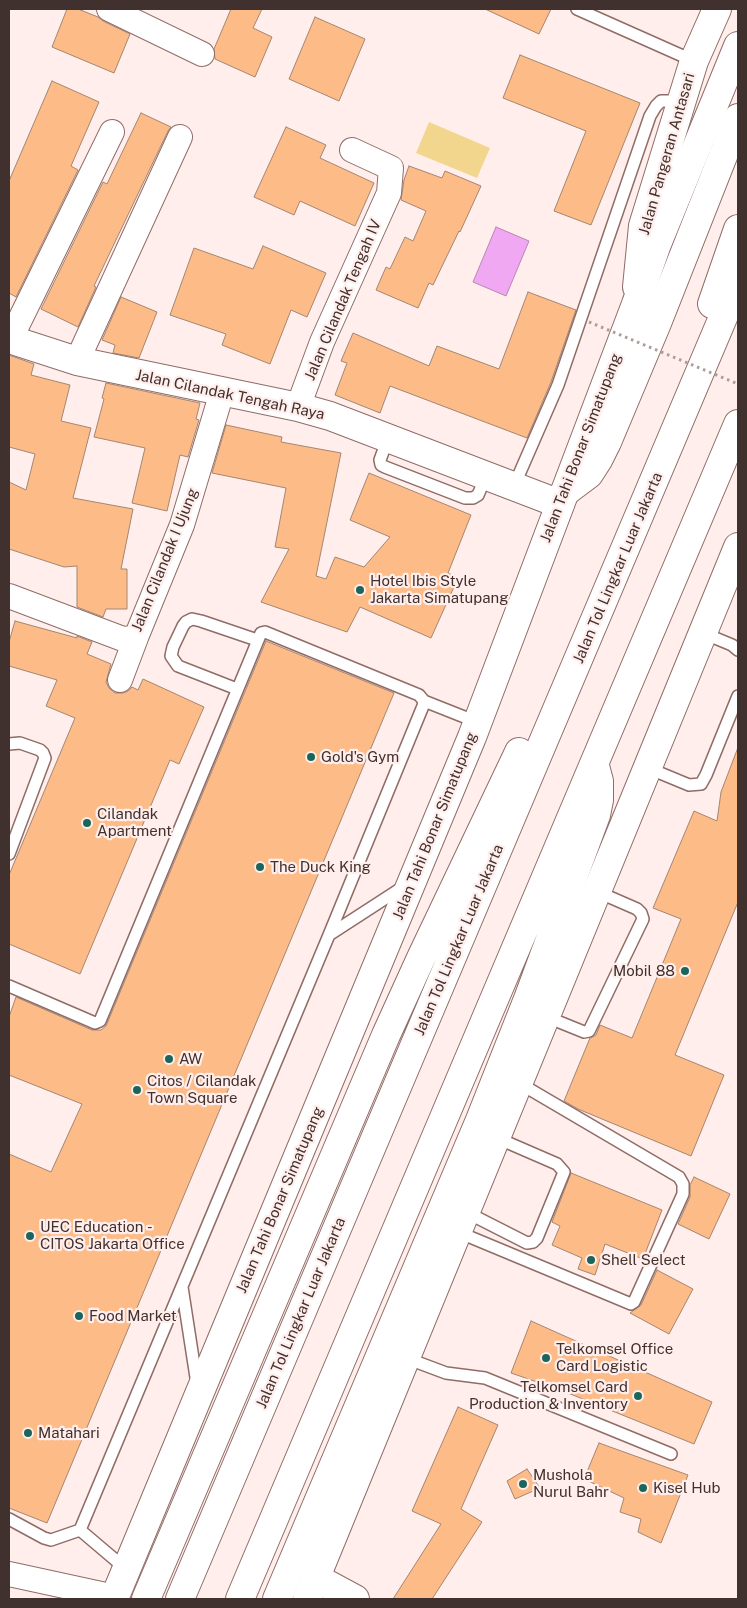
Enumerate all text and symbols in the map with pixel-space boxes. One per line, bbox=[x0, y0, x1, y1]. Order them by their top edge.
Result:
street label: Jalan Pangeran Antasari bbox=[635, 71, 699, 237]
street label: Jalan Cilandak Tengah IV bbox=[301, 217, 385, 383]
street label: Jalan Tahi Bonar Simatupang bbox=[537, 351, 625, 545]
street label: Jalan Cilandak Tengah Raya bbox=[134, 366, 326, 424]
street label: Jalan Tol Lingkar Luar Jakarta bbox=[570, 470, 666, 666]
street label: Jalan Cilandak I Ujung bbox=[128, 486, 202, 634]
place label: Hotel Ibis Style Jakarta Simatupang bbox=[370, 572, 508, 607]
marker: Hotel Ibis Style Jakarta Simatupang bbox=[354, 584, 366, 596]
street label: Jalan Tahi Bonar Simatupang bbox=[389, 729, 481, 923]
place label: Gold's Gym bbox=[321, 748, 399, 766]
marker: Gold's Gym bbox=[305, 751, 317, 763]
place label: Cilandak Apartment bbox=[97, 805, 172, 840]
marker: Cilandak Apartment bbox=[81, 817, 93, 829]
street label: Jalan Tol Lingkar Luar Jakarta bbox=[411, 842, 507, 1038]
place label: The Duck King bbox=[270, 858, 371, 876]
marker: The Duck King bbox=[254, 861, 266, 873]
place label: Mobil 88 bbox=[613, 962, 675, 980]
marker: Mobil 88 bbox=[679, 965, 691, 977]
place label: AW bbox=[179, 1050, 202, 1068]
marker: AW bbox=[163, 1053, 175, 1065]
place label: Citos / Cilandak Town Square bbox=[147, 1072, 256, 1107]
marker: Citos / Cilandak Town Square bbox=[131, 1084, 143, 1096]
street label: Jalan Tahi Bonar Simatupang bbox=[232, 1104, 328, 1296]
street label: Jalan Tol Lingkar Luar Jakarta bbox=[253, 1215, 349, 1411]
place label: UEC Education - CITOS Jakarta Office bbox=[40, 1218, 185, 1253]
marker: UEC Education - CITOS Jakarta Office bbox=[24, 1230, 36, 1242]
place label: Shell Select bbox=[601, 1251, 686, 1269]
marker: Shell Select bbox=[585, 1254, 597, 1266]
place label: Food Market bbox=[89, 1307, 177, 1325]
marker: Food Market bbox=[73, 1310, 85, 1322]
place label: Telkomsel Office Card Logistic bbox=[556, 1340, 673, 1375]
marker: Telkomsel Office Card Logistic bbox=[540, 1352, 552, 1364]
place label: Telkomsel Card Production & Inventory bbox=[469, 1378, 628, 1413]
marker: Telkomsel Card Production & Inventory bbox=[632, 1390, 644, 1402]
place label: Matahari bbox=[38, 1424, 100, 1442]
marker: Matahari bbox=[22, 1427, 34, 1439]
place label: Mushola Nurul Bahr bbox=[533, 1466, 609, 1501]
marker: Mushola Nurul Bahr bbox=[517, 1478, 529, 1490]
place label: Kisel Hub bbox=[653, 1479, 720, 1497]
marker: Kisel Hub bbox=[637, 1482, 649, 1494]

